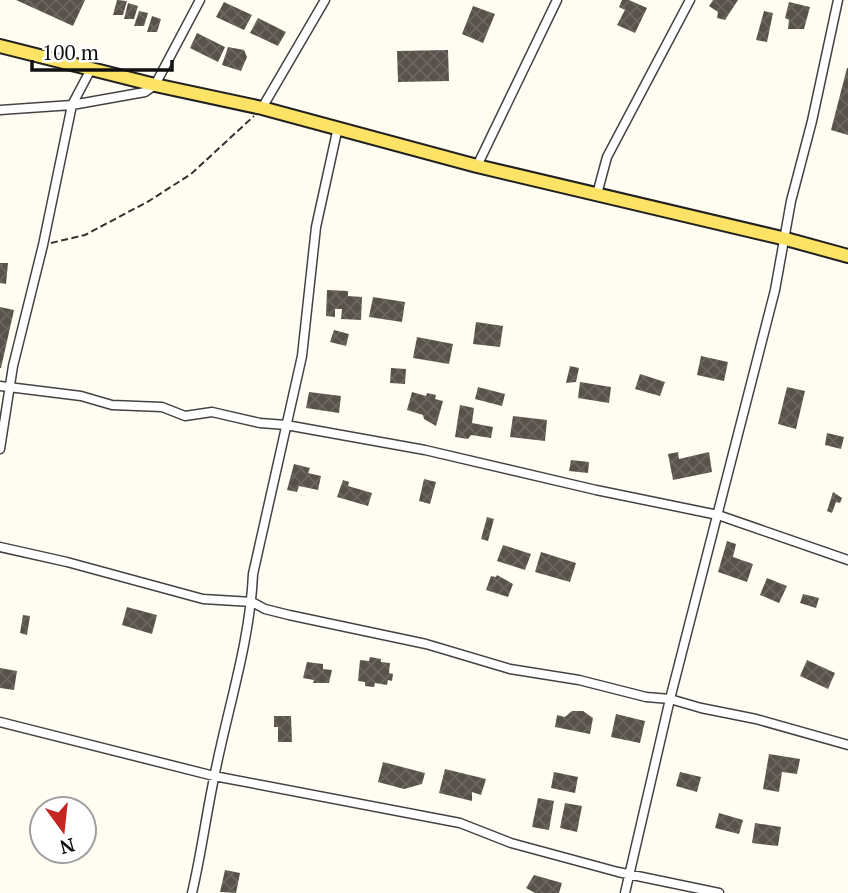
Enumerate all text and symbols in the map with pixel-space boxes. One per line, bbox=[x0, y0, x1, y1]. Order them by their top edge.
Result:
scale bar bbox=[32, 28, 172, 72]
text: 100 m bbox=[42, 38, 99, 66]
north arrow bbox=[28, 795, 98, 865]
text: N bbox=[57, 833, 78, 861]

